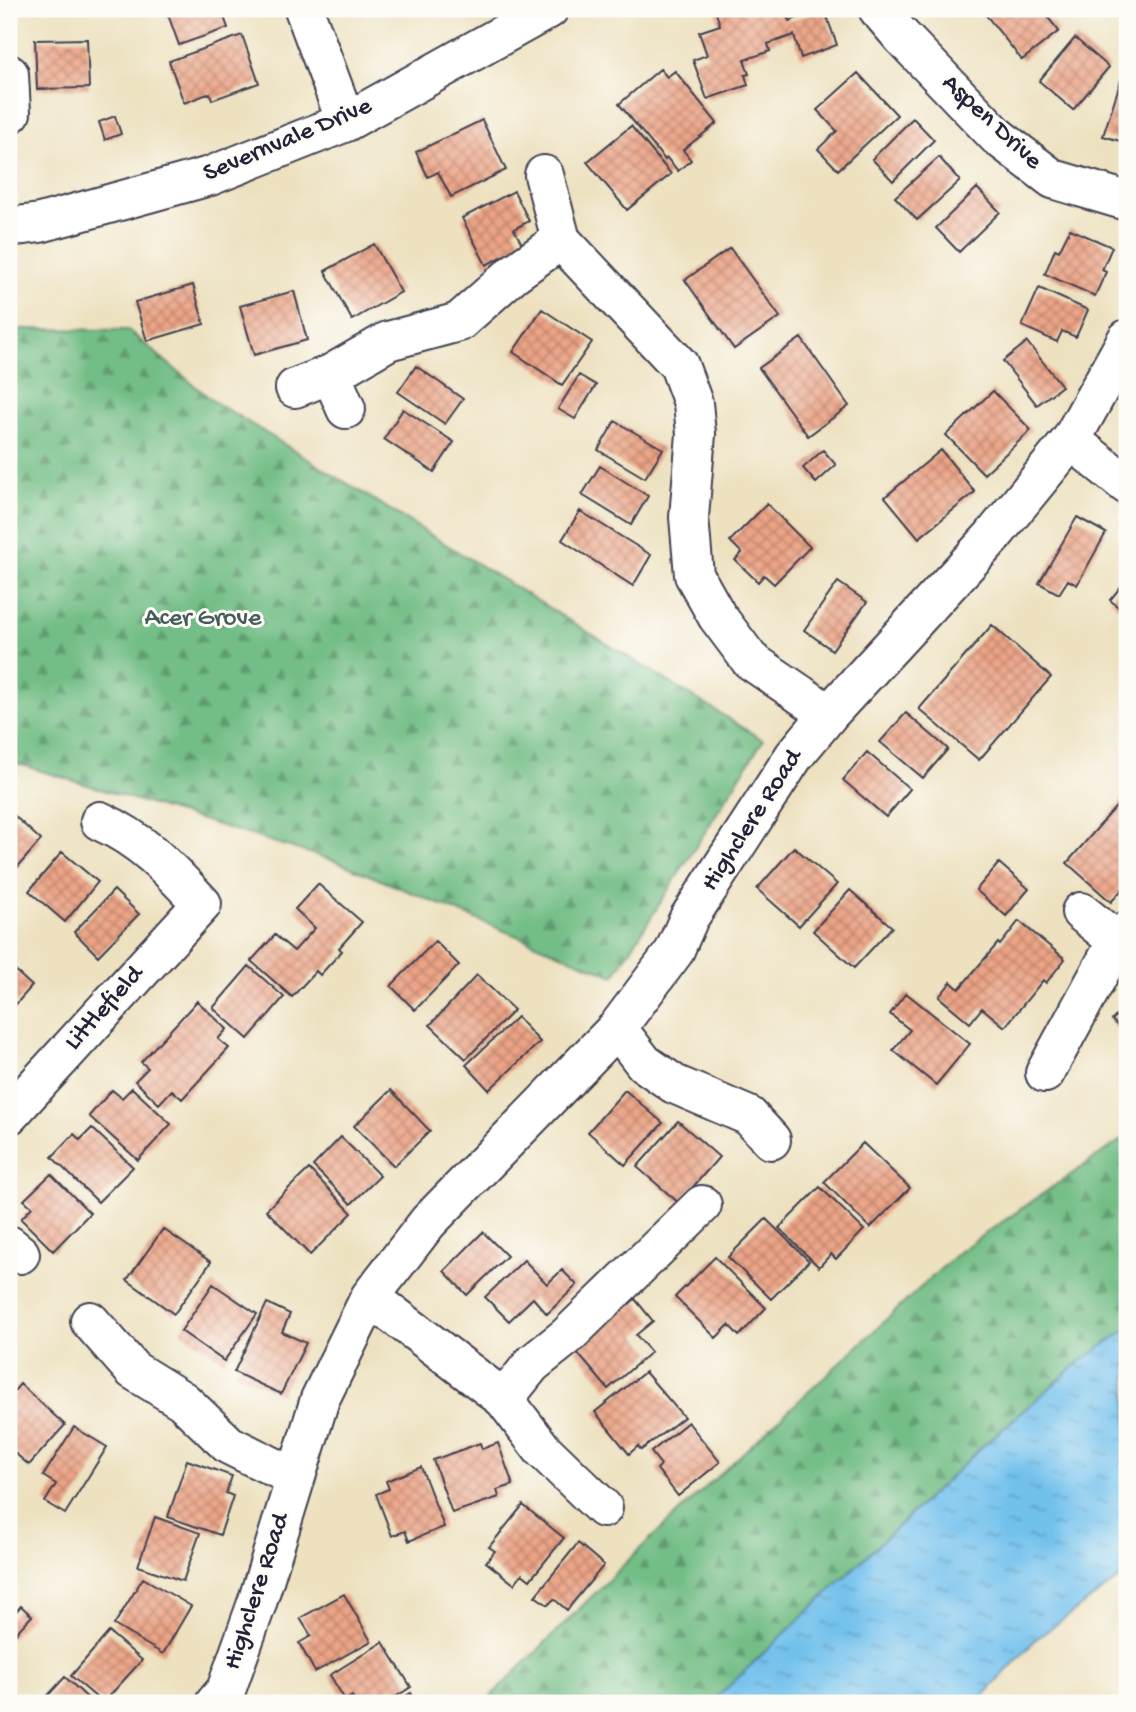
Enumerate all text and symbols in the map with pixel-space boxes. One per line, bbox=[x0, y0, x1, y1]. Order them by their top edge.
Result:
street label: Aspen Drive bbox=[934, 69, 1048, 178]
street label: Severnvale Drive bbox=[199, 91, 377, 190]
park label: Acer Grove bbox=[145, 604, 262, 635]
street label: Highclere Road bbox=[696, 743, 811, 898]
street label: Littlefield bbox=[59, 959, 152, 1058]
street label: Highclere Road bbox=[218, 1508, 298, 1674]

